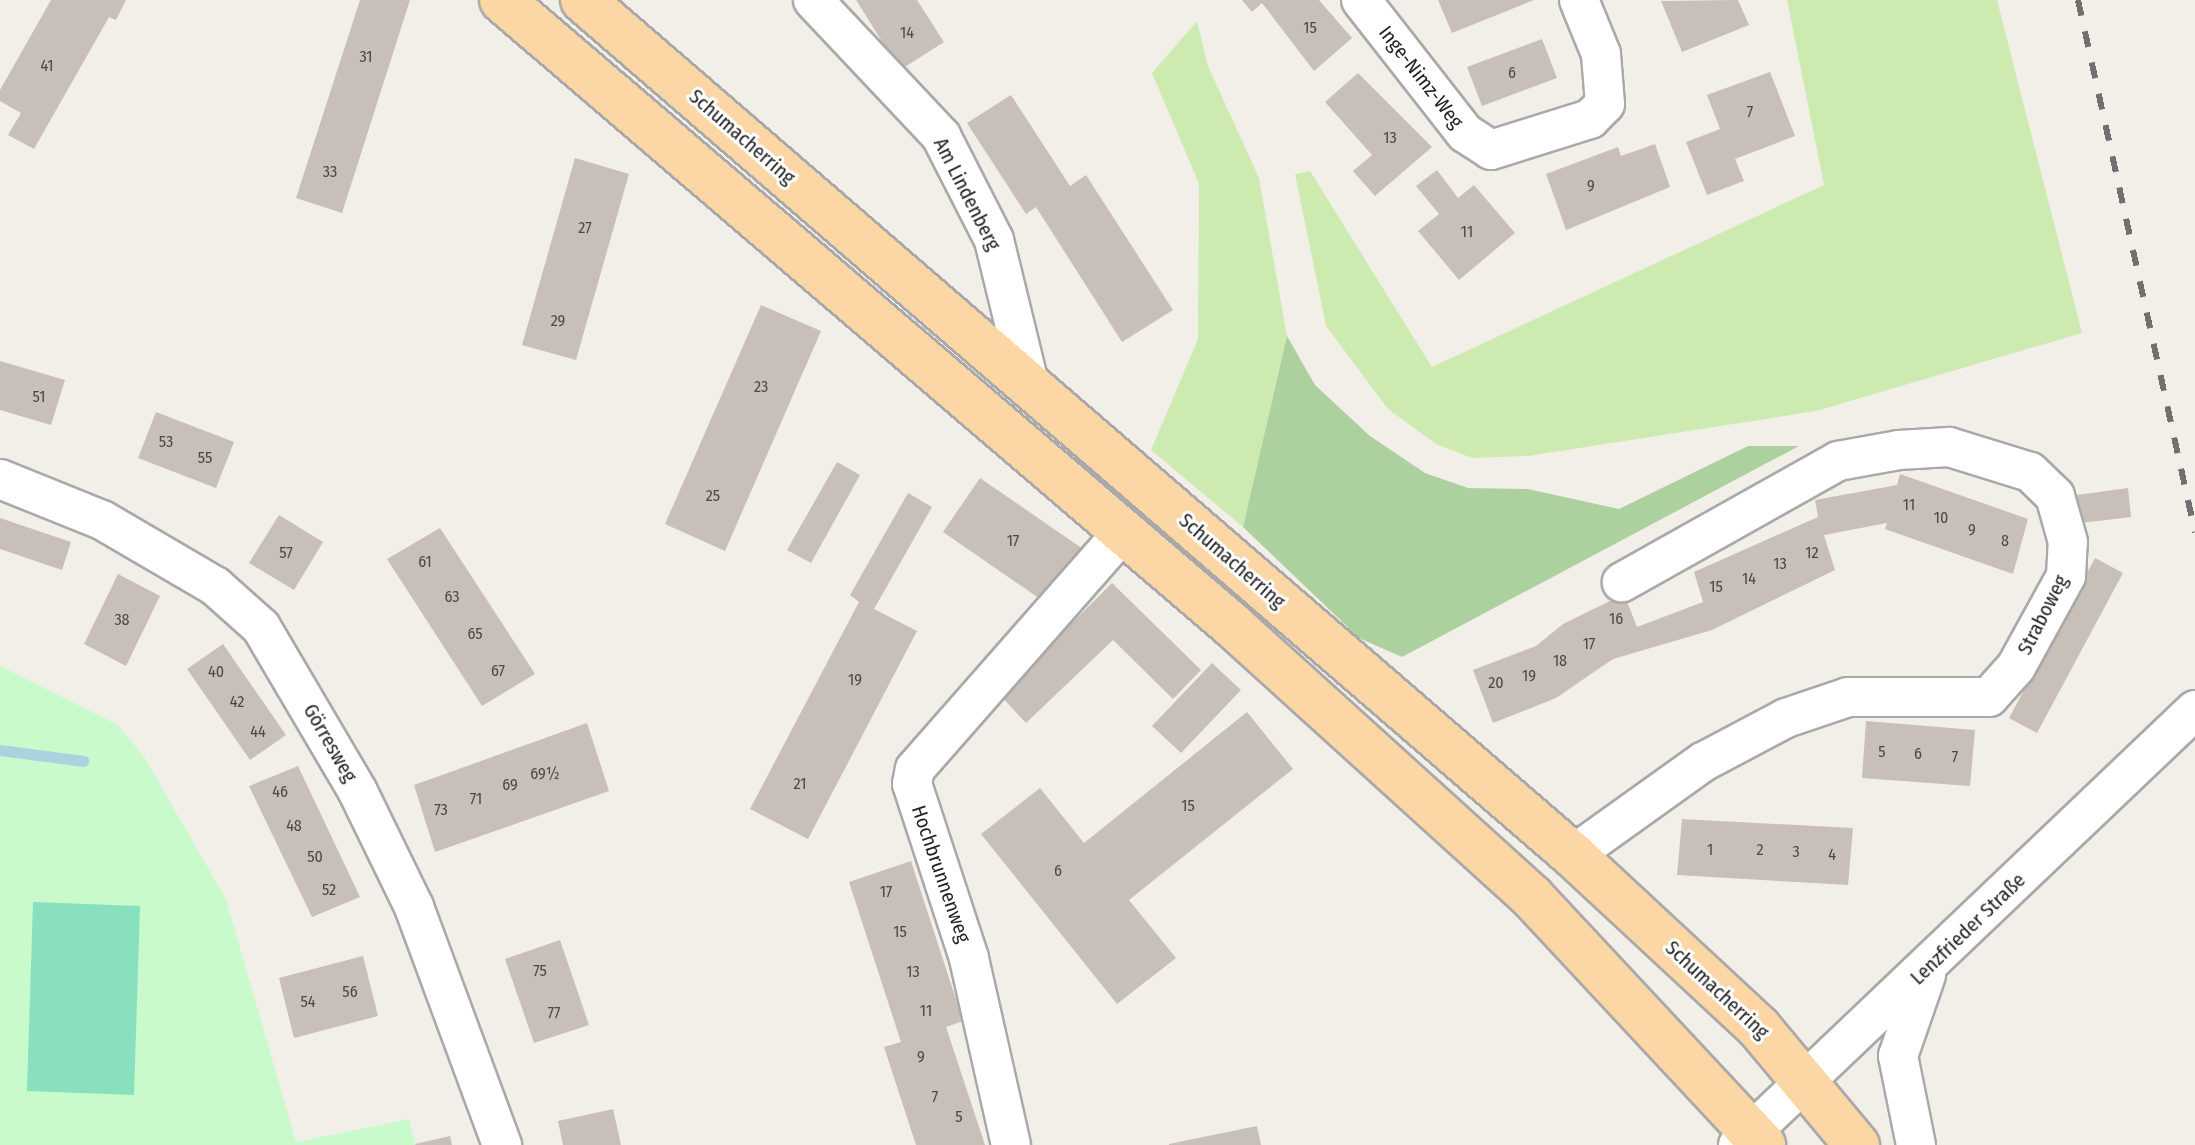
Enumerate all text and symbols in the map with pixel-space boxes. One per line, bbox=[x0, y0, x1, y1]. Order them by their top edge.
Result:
house number: 15 bbox=[1303, 18, 1317, 38]
street label: Inge-Nimz-Weg bbox=[1374, 21, 1468, 133]
house number: 14 bbox=[900, 23, 914, 43]
house number: 31 bbox=[359, 47, 373, 67]
house number: 41 bbox=[40, 56, 54, 76]
house number: 6 bbox=[1508, 63, 1516, 83]
street label: Schumacherring bbox=[684, 84, 800, 190]
house number: 7 bbox=[1747, 102, 1753, 122]
house number: 13 bbox=[1383, 128, 1397, 148]
street label: Am Lindenberg bbox=[928, 134, 1006, 254]
house number: 33 bbox=[323, 162, 337, 182]
house number: 9 bbox=[1587, 176, 1595, 196]
house number: 27 bbox=[578, 218, 592, 238]
house number: 11 bbox=[1461, 222, 1473, 242]
house number: 29 bbox=[551, 311, 565, 331]
house number: 23 bbox=[754, 377, 768, 397]
house number: 51 bbox=[33, 387, 45, 407]
house number: 53 bbox=[159, 432, 173, 452]
house number: 55 bbox=[198, 448, 212, 468]
house number: 25 bbox=[706, 486, 720, 506]
house number: 11 bbox=[1903, 495, 1915, 515]
street label: Schumacherring bbox=[1174, 508, 1290, 614]
house number: 10 bbox=[1934, 508, 1948, 528]
house number: 9 bbox=[1968, 520, 1976, 540]
house number: 17 bbox=[1007, 531, 1019, 551]
house number: 8 bbox=[2001, 531, 2009, 551]
house number: 57 bbox=[279, 543, 293, 563]
house number: 12 bbox=[1805, 543, 1819, 563]
house number: 61 bbox=[418, 552, 432, 572]
house number: 13 bbox=[1773, 554, 1787, 574]
house number: 14 bbox=[1742, 569, 1756, 589]
street label: Straboweg bbox=[2013, 571, 2073, 659]
house number: 15 bbox=[1709, 577, 1723, 597]
house number: 63 bbox=[444, 587, 460, 607]
house number: 16 bbox=[1609, 609, 1623, 629]
house number: 38 bbox=[114, 610, 130, 630]
house number: 65 bbox=[467, 624, 483, 644]
house number: 17 bbox=[1583, 634, 1595, 654]
house number: 18 bbox=[1553, 651, 1567, 671]
house number: 67 bbox=[491, 661, 505, 681]
house number: 40 bbox=[208, 662, 224, 682]
house number: 19 bbox=[1522, 666, 1536, 686]
house number: 19 bbox=[848, 670, 862, 690]
house number: 20 bbox=[1488, 673, 1504, 693]
house number: 42 bbox=[230, 692, 244, 712]
street label: Görresweg bbox=[298, 700, 362, 786]
house number: 44 bbox=[250, 722, 266, 742]
house number: 5 bbox=[1878, 742, 1886, 762]
house number: 6 bbox=[1914, 744, 1922, 764]
house number: 7 bbox=[1952, 747, 1958, 767]
house number: 69½ bbox=[530, 764, 560, 784]
house number: 21 bbox=[794, 774, 806, 794]
house number: 69 bbox=[502, 775, 518, 795]
house number: 46 bbox=[272, 782, 288, 802]
house number: 71 bbox=[470, 789, 482, 809]
house number: 15 bbox=[1181, 796, 1195, 816]
house number: 73 bbox=[434, 800, 448, 820]
street label: Hochbrunnenweg bbox=[906, 802, 976, 946]
house number: 48 bbox=[286, 816, 302, 836]
house number: 1 bbox=[1707, 840, 1713, 860]
house number: 2 bbox=[1756, 840, 1764, 860]
house number: 3 bbox=[1792, 842, 1800, 862]
house number: 4 bbox=[1828, 845, 1836, 865]
house number: 50 bbox=[307, 847, 323, 867]
house number: 6 bbox=[1054, 861, 1062, 881]
street label: Lenzfrieder Straße bbox=[1906, 868, 2030, 990]
house number: 52 bbox=[322, 880, 336, 900]
house number: 17 bbox=[880, 882, 892, 902]
house number: 15 bbox=[893, 922, 907, 942]
street label: Schumacherring bbox=[1660, 936, 1774, 1044]
house number: 75 bbox=[533, 961, 547, 981]
house number: 13 bbox=[906, 962, 920, 982]
house number: 56 bbox=[342, 982, 358, 1002]
house number: 54 bbox=[300, 992, 316, 1012]
house number: 11 bbox=[920, 1001, 932, 1021]
house number: 77 bbox=[547, 1003, 561, 1023]
house number: 9 bbox=[917, 1047, 925, 1067]
house number: 7 bbox=[932, 1087, 938, 1107]
house number: 5 bbox=[955, 1107, 963, 1127]

